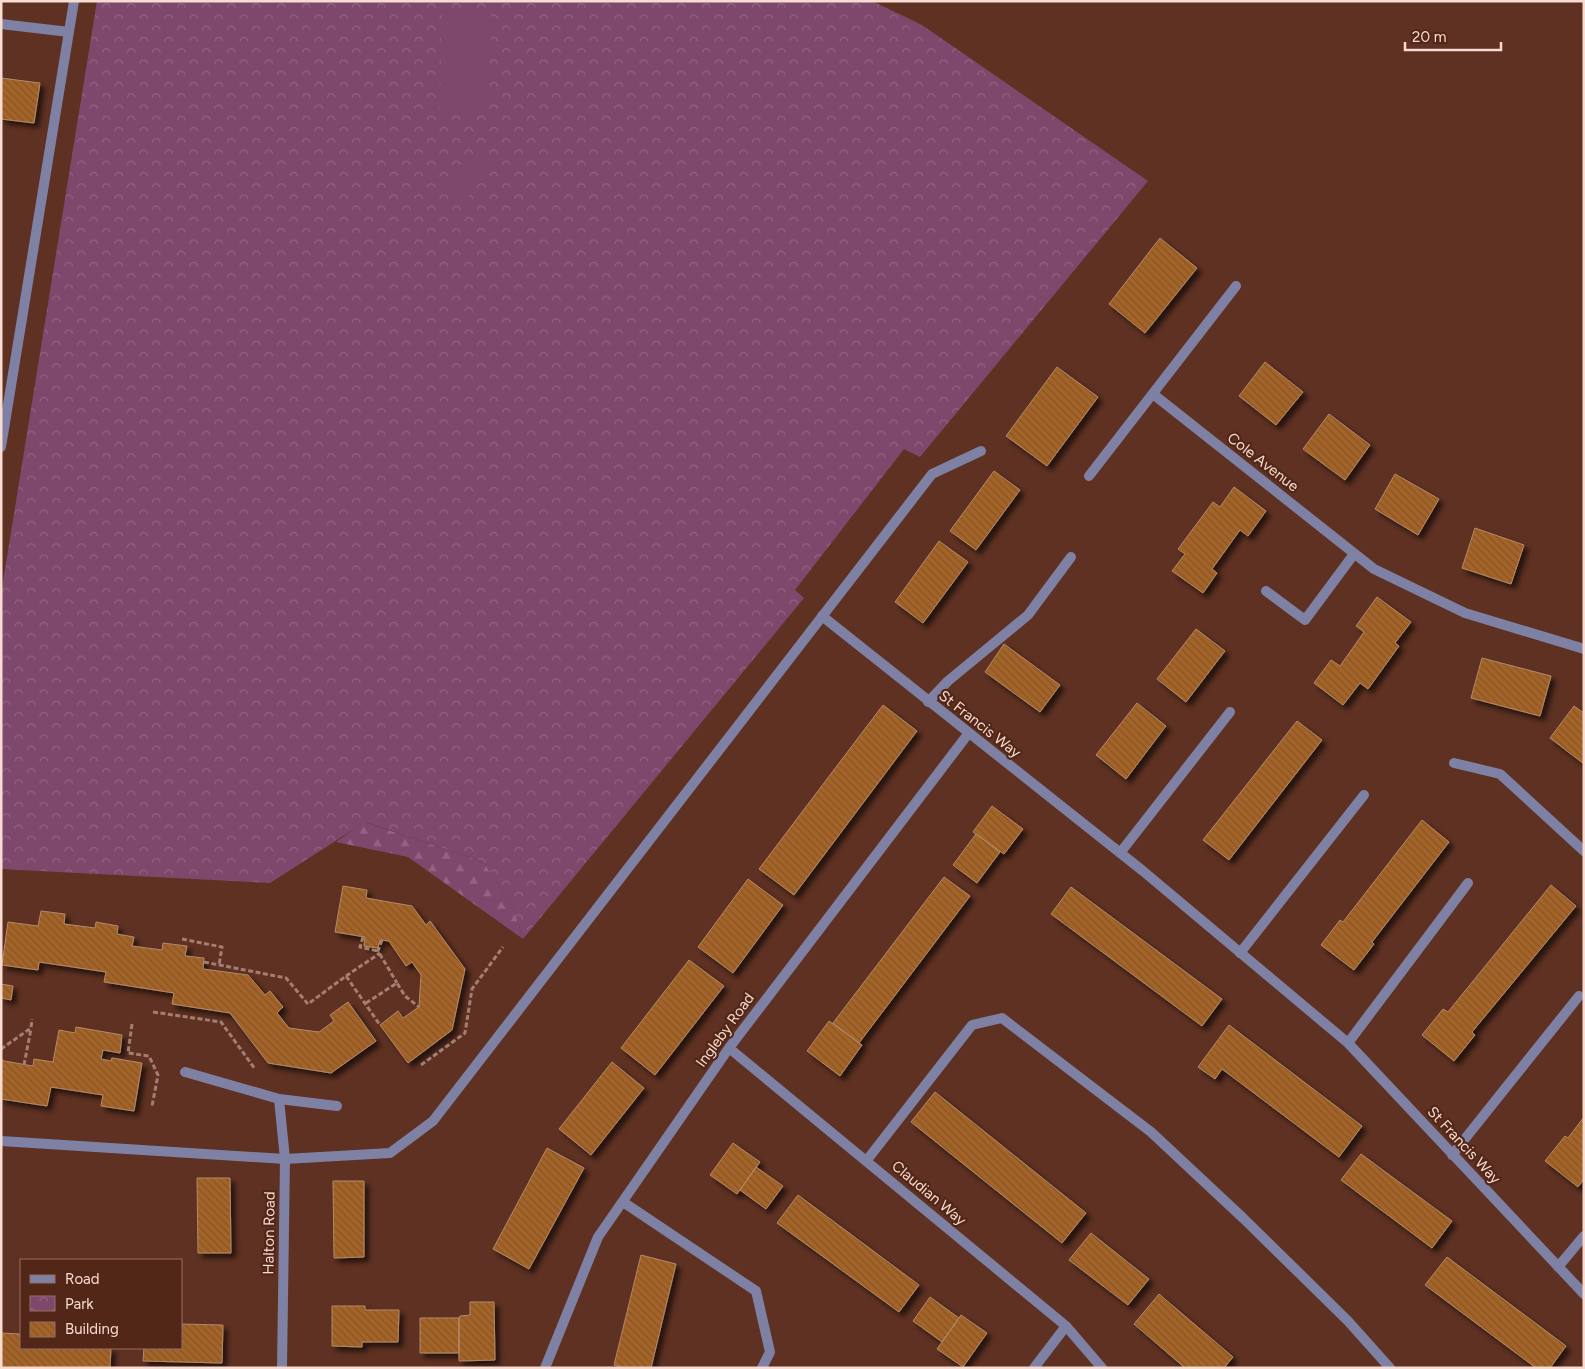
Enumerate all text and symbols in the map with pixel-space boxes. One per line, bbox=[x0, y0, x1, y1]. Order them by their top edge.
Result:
scale bar bbox=[1405, 20, 1501, 52]
text: 20 m bbox=[1412, 28, 1446, 46]
street label: Cole Avenue bbox=[1224, 429, 1302, 495]
street label: St Francis Way bbox=[935, 686, 1025, 762]
street label: Ingleby Road bbox=[692, 989, 758, 1071]
street label: St Francis Way bbox=[1424, 1103, 1504, 1187]
street label: Claudian Way bbox=[888, 1157, 970, 1229]
street label: Halton Road bbox=[259, 1191, 279, 1275]
legend bbox=[20, 1259, 182, 1349]
text: Road bbox=[65, 1270, 100, 1288]
text: Park bbox=[65, 1295, 94, 1313]
text: Building bbox=[65, 1320, 119, 1338]

